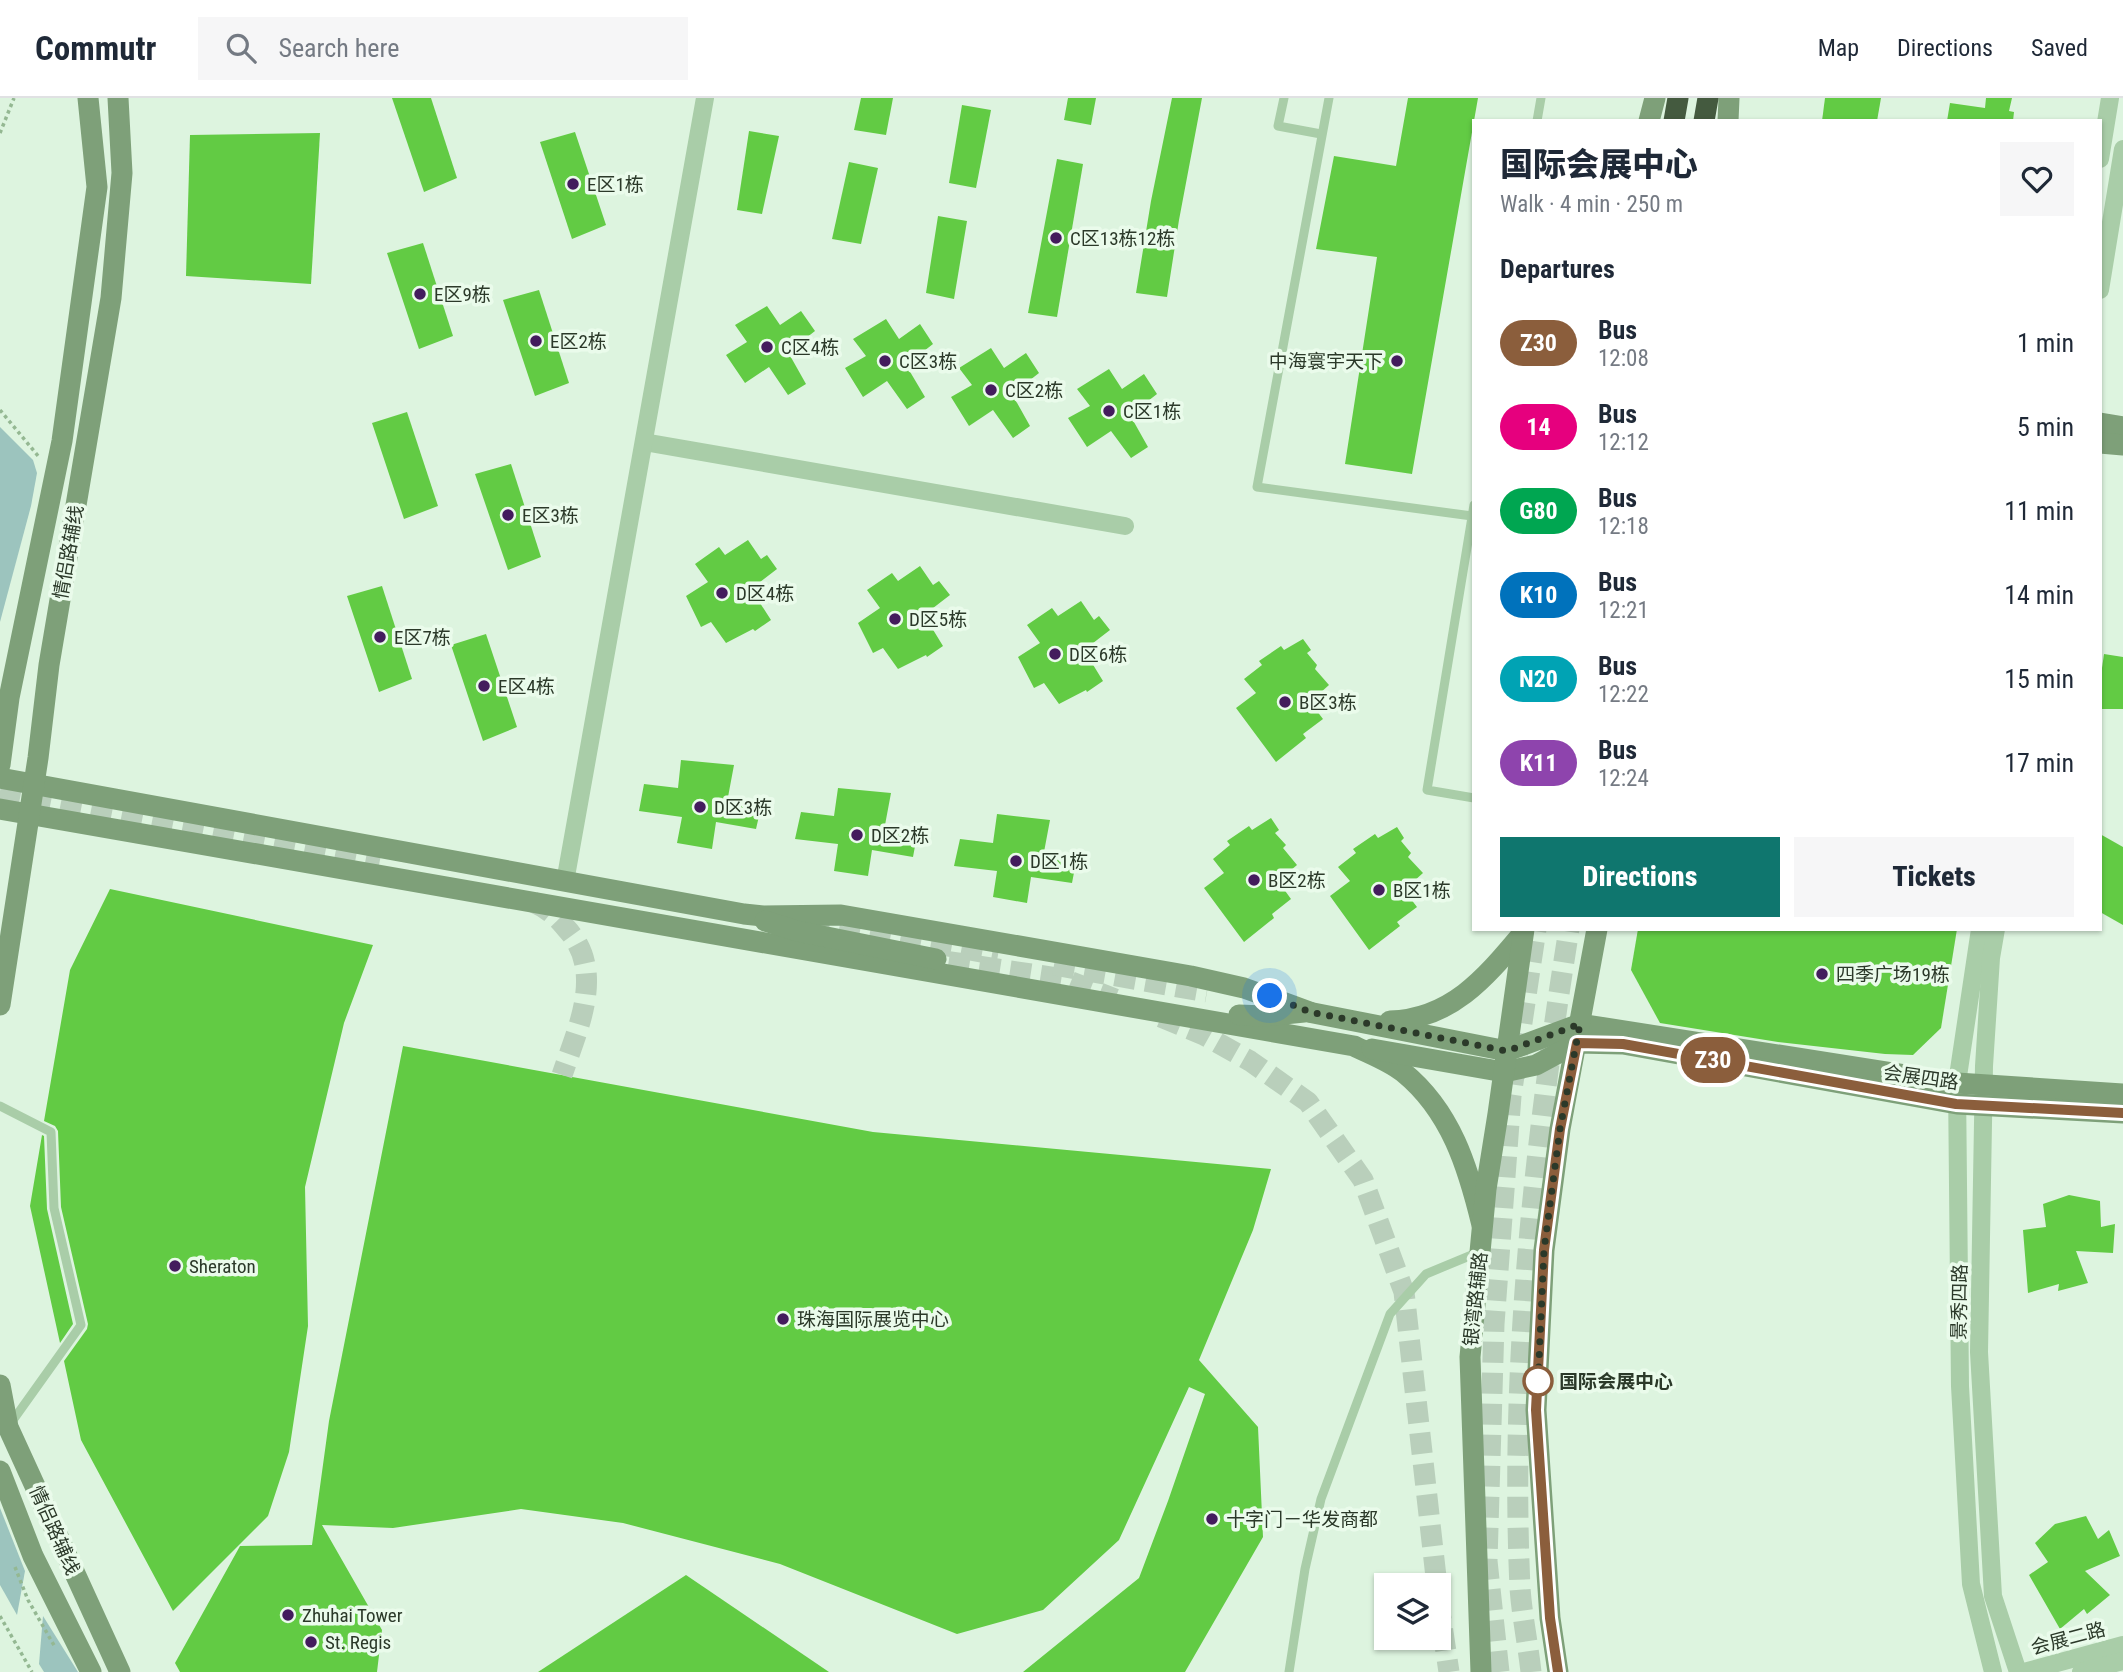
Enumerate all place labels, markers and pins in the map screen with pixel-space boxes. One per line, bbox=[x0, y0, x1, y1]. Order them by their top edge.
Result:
place label: E区1栋 bbox=[587, 173, 644, 196]
marker: E区1栋 bbox=[565, 176, 581, 192]
place label: C区13栋12栋 bbox=[1070, 227, 1175, 250]
marker: C区13栋12栋 bbox=[1048, 230, 1064, 246]
place label: E区9栋 bbox=[434, 283, 491, 306]
marker: E区9栋 bbox=[412, 286, 428, 302]
place label: E区2栋 bbox=[550, 330, 607, 353]
marker: E区2栋 bbox=[528, 333, 544, 349]
place label: C区4栋 bbox=[781, 336, 839, 359]
marker: C区4栋 bbox=[759, 339, 775, 355]
place label: C区3栋 bbox=[899, 350, 957, 373]
place label: 中海寰宇天下 bbox=[1269, 350, 1383, 373]
marker: C区3栋 bbox=[877, 353, 893, 369]
marker: 中海寰宇天下 bbox=[1389, 353, 1405, 369]
place label: C区2栋 bbox=[1005, 379, 1063, 402]
marker: C区2栋 bbox=[983, 382, 999, 398]
place label: C区1栋 bbox=[1123, 400, 1181, 423]
marker: C区1栋 bbox=[1101, 403, 1117, 419]
place label: E区3栋 bbox=[522, 504, 579, 527]
marker: E区3栋 bbox=[500, 507, 516, 523]
place label: D区4栋 bbox=[736, 582, 794, 605]
marker: D区4栋 bbox=[714, 585, 730, 601]
place label: D区5栋 bbox=[909, 608, 967, 631]
marker: D区5栋 bbox=[887, 611, 903, 627]
place label: E区7栋 bbox=[394, 626, 451, 649]
marker: E区7栋 bbox=[372, 629, 388, 645]
place label: D区6栋 bbox=[1069, 643, 1127, 666]
marker: D区6栋 bbox=[1047, 646, 1063, 662]
place label: E区4栋 bbox=[498, 675, 555, 698]
marker: E区4栋 bbox=[476, 678, 492, 694]
place label: B区3栋 bbox=[1299, 691, 1357, 714]
marker: B区3栋 bbox=[1277, 694, 1293, 710]
place label: D区3栋 bbox=[714, 796, 772, 819]
marker: D区3栋 bbox=[692, 799, 708, 815]
place label: D区2栋 bbox=[871, 824, 929, 847]
marker: D区2栋 bbox=[849, 827, 865, 843]
place label: D区1栋 bbox=[1030, 850, 1088, 873]
marker: D区1栋 bbox=[1008, 853, 1024, 869]
place label: B区2栋 bbox=[1268, 869, 1326, 892]
marker: B区2栋 bbox=[1246, 872, 1262, 888]
place label: B区1栋 bbox=[1393, 879, 1451, 902]
marker: B区1栋 bbox=[1371, 882, 1387, 898]
place label: 四季广场19栋 bbox=[1836, 963, 1950, 986]
marker: 四季广场19栋 bbox=[1814, 966, 1830, 982]
place label: Sheraton bbox=[189, 1255, 256, 1278]
marker: Sheraton bbox=[167, 1258, 183, 1274]
place label: 珠海国际展览中心 bbox=[797, 1308, 949, 1331]
marker: 珠海国际展览中心 bbox=[775, 1311, 791, 1327]
marker: 国际会展中心 bbox=[1523, 1366, 1553, 1396]
place label: 国际会展中心 bbox=[1559, 1370, 1673, 1393]
place label: 十字门－华发商都 bbox=[1226, 1508, 1378, 1531]
marker: 十字门－华发商都 bbox=[1204, 1511, 1220, 1527]
place label: Zhuhai Tower bbox=[302, 1604, 403, 1627]
marker: Zhuhai Tower bbox=[280, 1607, 296, 1623]
place label: St. Regis bbox=[325, 1631, 391, 1654]
marker: St. Regis bbox=[303, 1634, 319, 1650]

